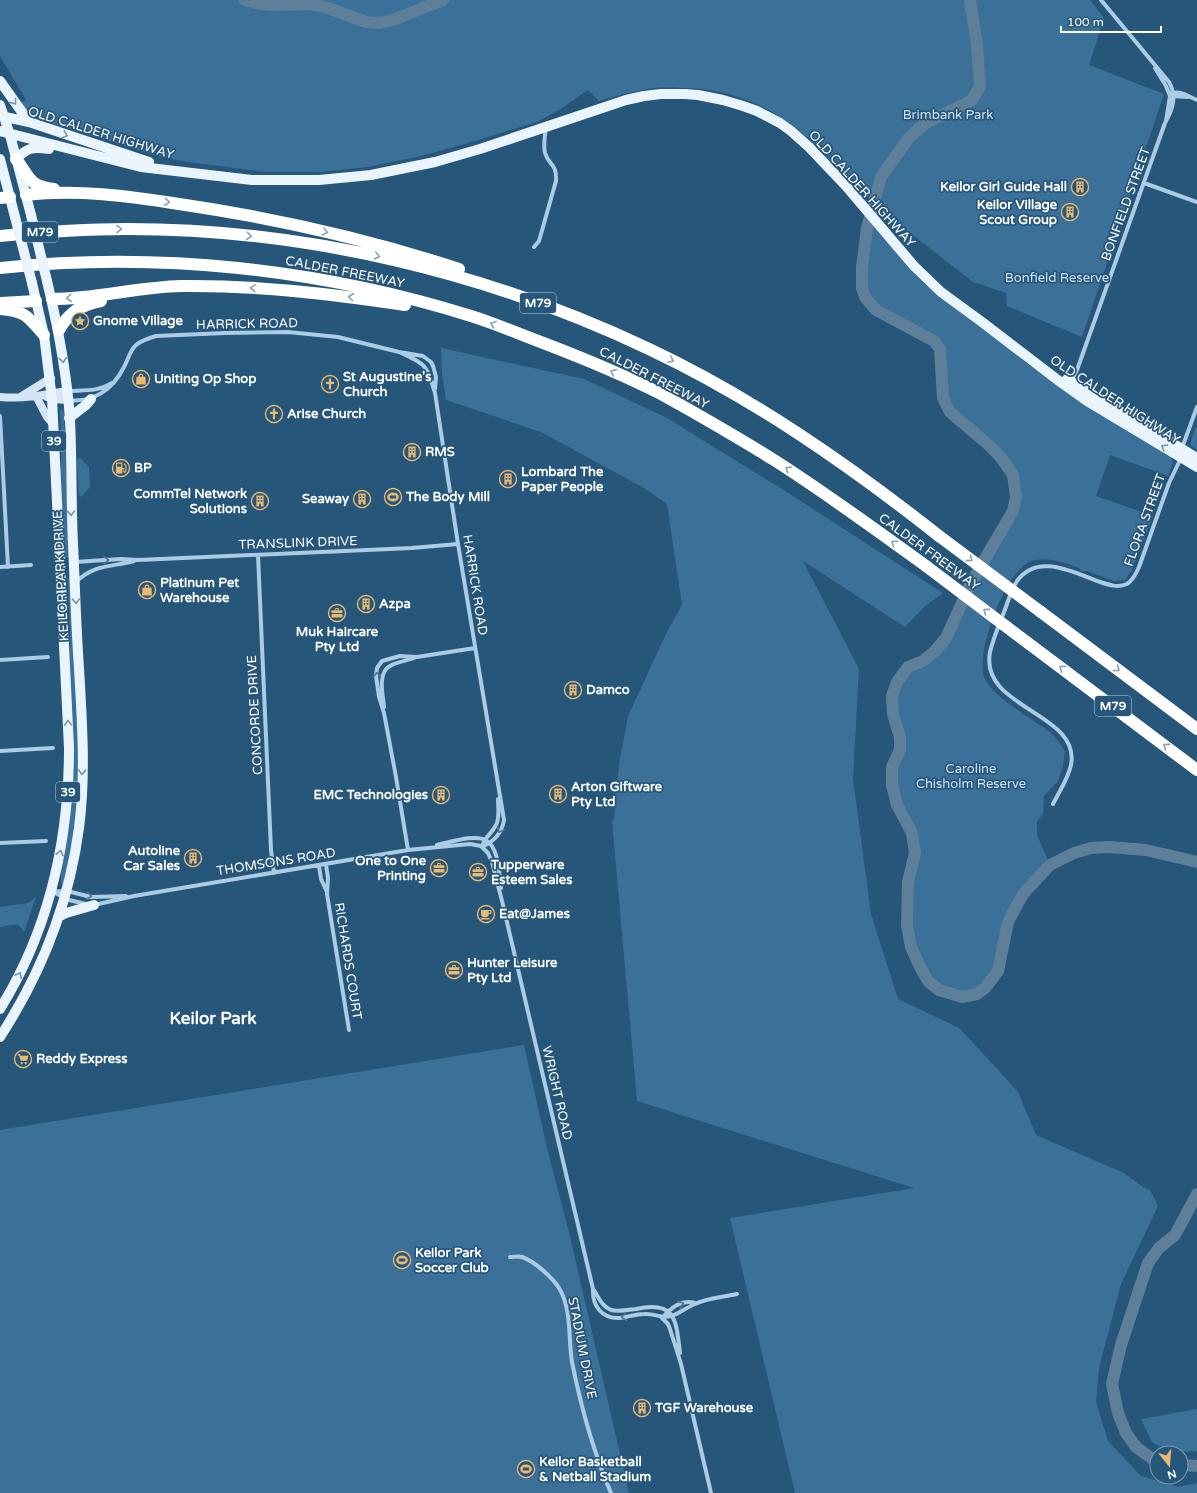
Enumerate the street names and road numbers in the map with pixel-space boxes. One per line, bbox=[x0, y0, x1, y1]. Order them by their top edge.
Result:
street label: OLD CALDER HIGHWAY bbox=[26, 103, 176, 163]
street label: OLD CALDER HIGHWAY bbox=[805, 127, 919, 251]
street label: BONFIELD STREET bbox=[1098, 145, 1154, 263]
road number: M79 bbox=[22, 222, 58, 242]
street label: CALDER FREEWAY bbox=[284, 253, 406, 291]
road number: M79 bbox=[520, 293, 556, 313]
street label: HARRICK ROAD bbox=[196, 315, 298, 333]
street label: CALDER FREEWAY bbox=[596, 343, 712, 413]
street label: OLD CALDER HIGHWAY bbox=[1047, 352, 1183, 448]
road number: 39 bbox=[42, 431, 66, 451]
street label: FLORA STREET bbox=[1121, 471, 1169, 569]
street label: KEILOR PARK DRIVE bbox=[50, 510, 72, 642]
street label: CALDER FREEWAY bbox=[875, 510, 983, 594]
street label: TRANSLINK DRIVE bbox=[238, 533, 358, 553]
street label: HARRICK ROAD bbox=[459, 533, 491, 637]
street label: CONCORDE DRIVE bbox=[244, 655, 266, 775]
road number: M79 bbox=[1095, 696, 1131, 716]
road number: 39 bbox=[56, 782, 80, 802]
street label: THOMSONS ROAD bbox=[215, 845, 337, 879]
street label: RICHARDS COURT bbox=[331, 901, 365, 1021]
street label: WRIGHT ROAD bbox=[538, 1044, 576, 1142]
street label: STADIUM DRIVE bbox=[564, 1296, 600, 1400]

